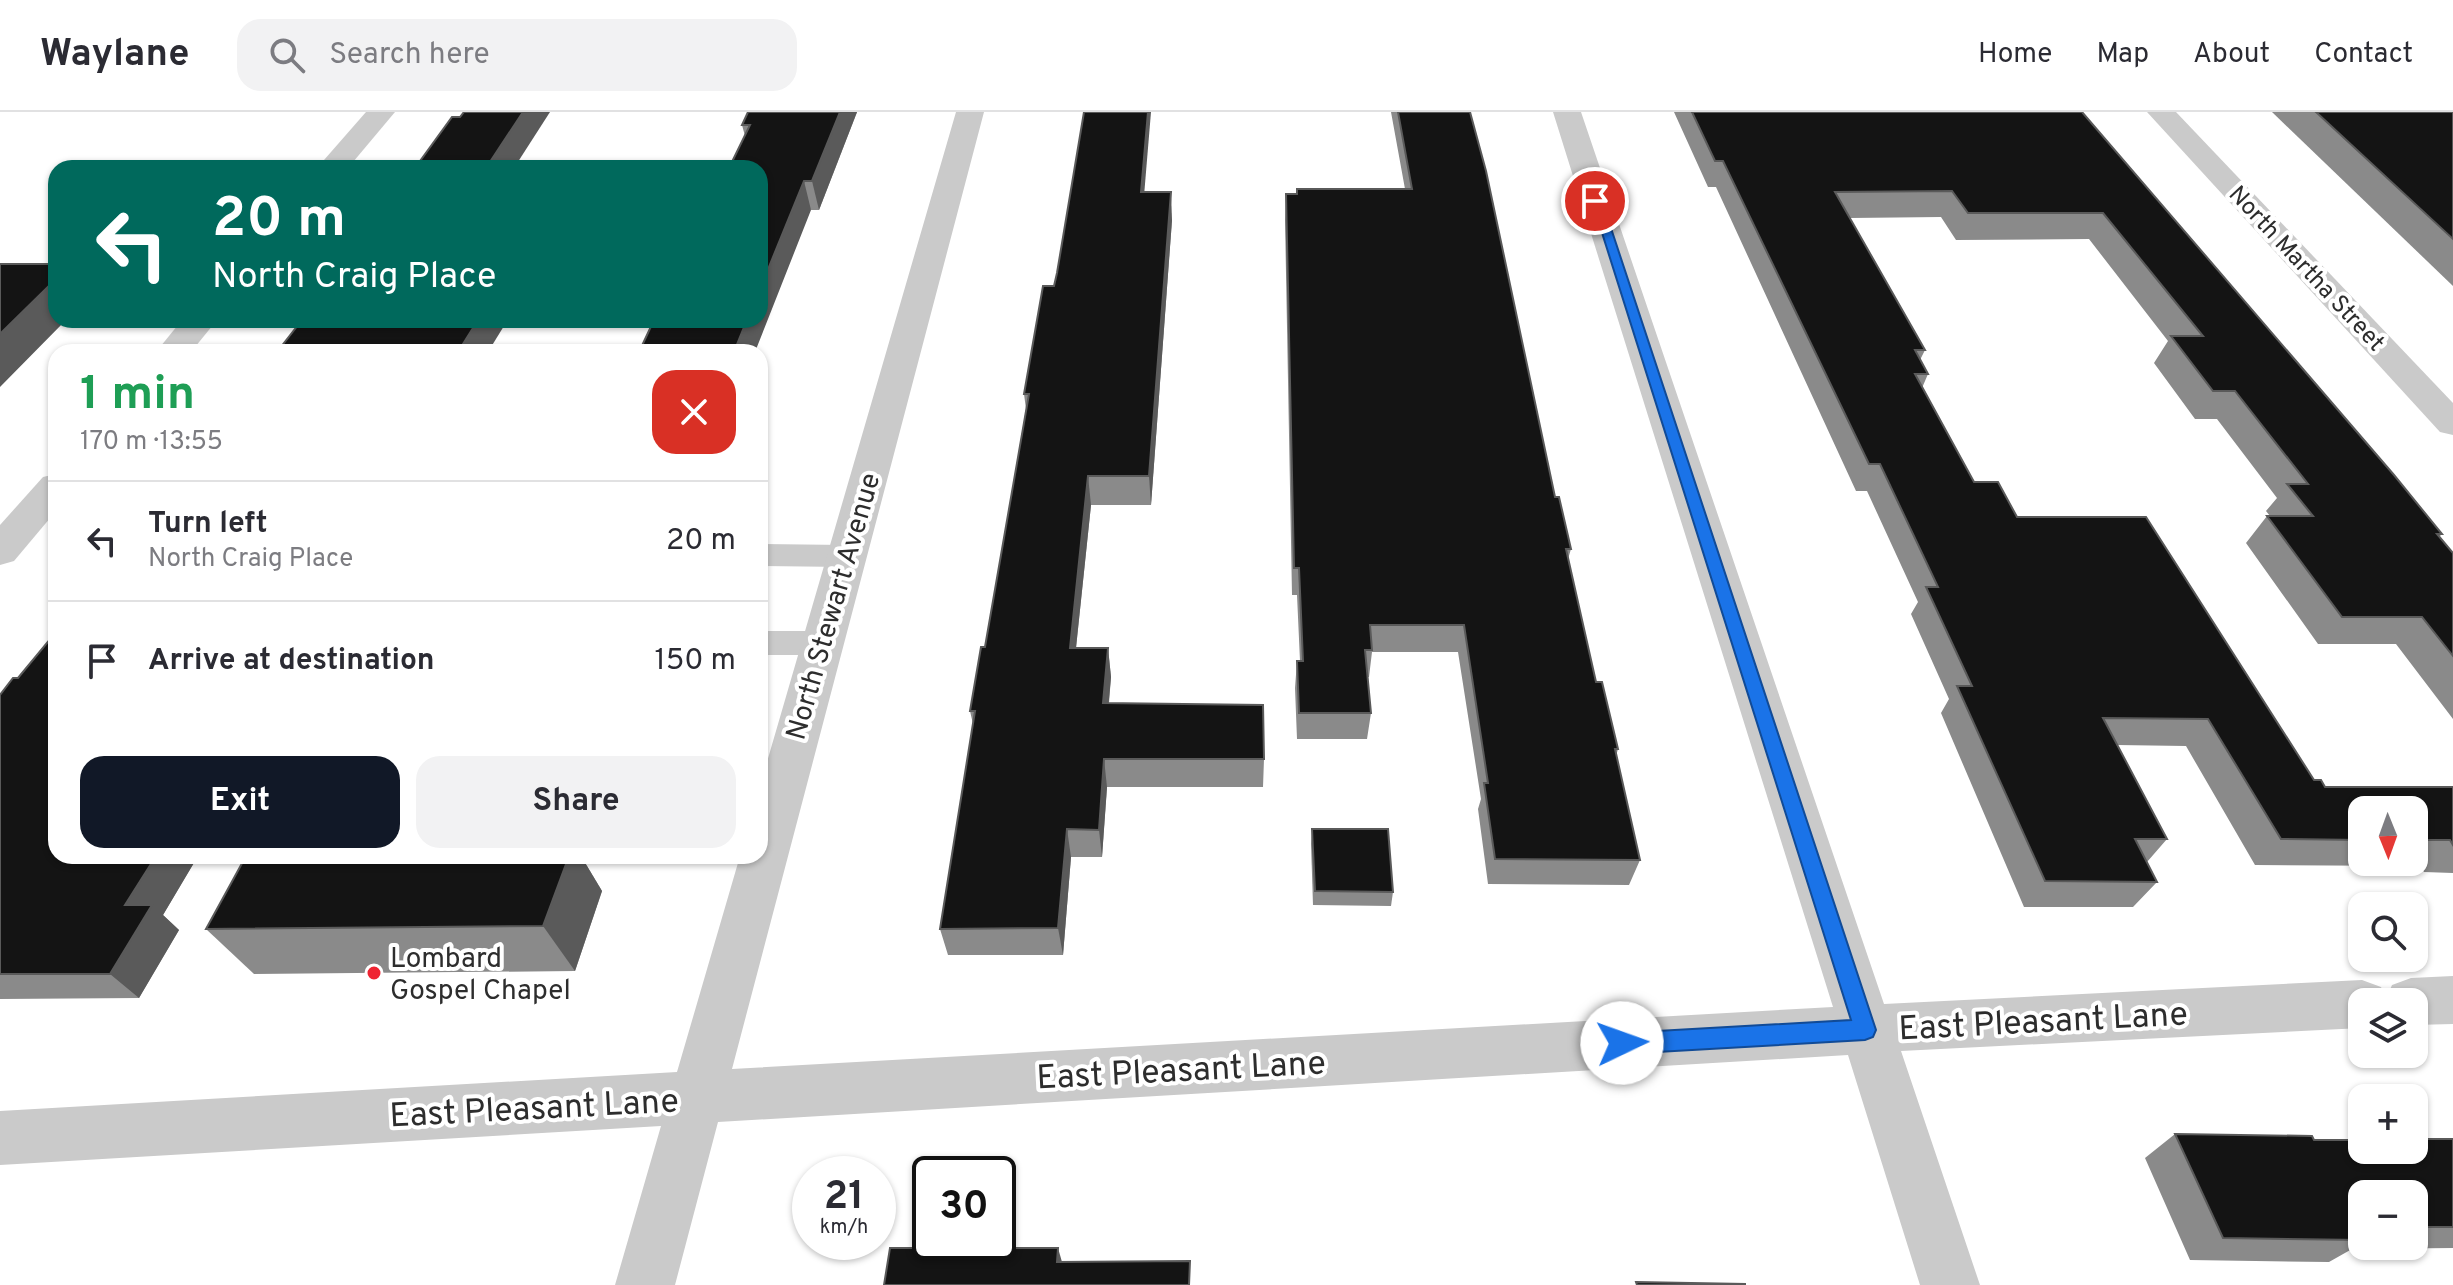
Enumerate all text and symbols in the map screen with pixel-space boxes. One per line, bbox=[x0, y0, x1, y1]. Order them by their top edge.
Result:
search box bbox=[237, 19, 797, 91]
text: Waylane bbox=[40, 31, 189, 80]
icon: search bbox=[265, 33, 309, 77]
text: Search here bbox=[329, 37, 490, 74]
text: Home bbox=[1978, 37, 2052, 73]
text: Map bbox=[2096, 37, 2149, 73]
text: About bbox=[2193, 37, 2270, 73]
text: Contact bbox=[2314, 37, 2413, 73]
pin bbox=[1561, 167, 1629, 235]
icon: arrive bbox=[1573, 179, 1617, 223]
street label: North Martha Street bbox=[2221, 180, 2390, 358]
text: 20 m bbox=[212, 186, 346, 256]
icon: left bbox=[80, 192, 184, 296]
text: North Craig Place bbox=[212, 255, 496, 301]
text: 1 min bbox=[80, 366, 195, 426]
button: close bbox=[652, 370, 736, 454]
text: 170 m · 13:55 bbox=[80, 426, 223, 459]
street label: North Stewart Avenue bbox=[779, 469, 890, 745]
text: Turn left bbox=[148, 506, 268, 543]
icon: left bbox=[80, 519, 124, 563]
text: 20 m bbox=[666, 523, 736, 560]
text: North Craig Place bbox=[148, 543, 353, 576]
icon: arrive bbox=[80, 639, 124, 683]
text: Arrive at destination bbox=[148, 643, 434, 680]
text: 150 m bbox=[655, 643, 736, 680]
button: Exit bbox=[80, 756, 400, 848]
button: Share bbox=[416, 756, 736, 848]
north arrow bbox=[2348, 796, 2428, 876]
map controls bbox=[2348, 796, 2428, 1260]
button: search bbox=[2348, 892, 2428, 972]
place label: Lombard Gospel Chapel bbox=[390, 942, 571, 1010]
marker: Lombard Gospel Chapel bbox=[365, 964, 383, 982]
button: layers bbox=[2348, 988, 2428, 1068]
street label: East Pleasant Lane bbox=[1897, 994, 2189, 1053]
position arrow bbox=[1580, 1001, 1664, 1085]
street label: East Pleasant Lane bbox=[1035, 1043, 1327, 1102]
street label: East Pleasant Lane bbox=[388, 1081, 680, 1140]
button: + bbox=[2348, 1084, 2428, 1164]
speed limit sign: 30 bbox=[912, 1156, 1016, 1260]
text: 21 bbox=[824, 1173, 864, 1223]
button: − bbox=[2348, 1180, 2428, 1260]
text: km/h bbox=[820, 1215, 868, 1241]

